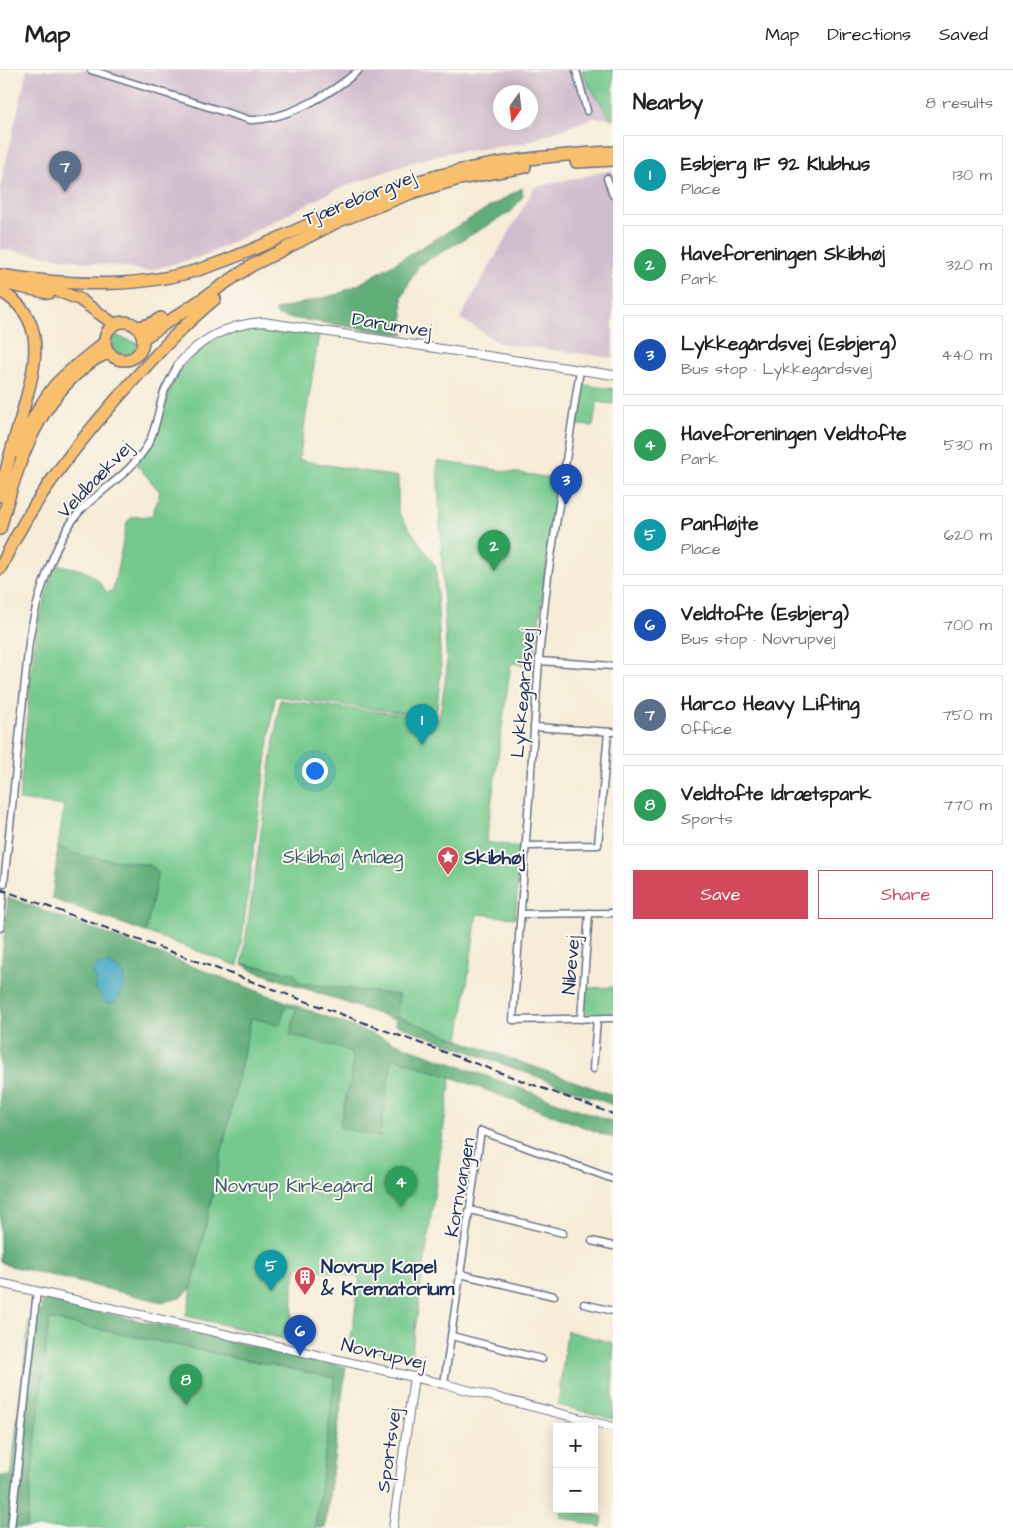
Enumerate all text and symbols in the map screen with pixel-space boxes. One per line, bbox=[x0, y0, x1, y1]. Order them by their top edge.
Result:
text: Map bbox=[25, 18, 70, 52]
text: Map bbox=[765, 22, 799, 47]
text: Directions bbox=[827, 22, 911, 47]
text: Saved bbox=[939, 22, 988, 47]
north arrow bbox=[493, 85, 538, 130]
text: Nearby bbox=[633, 88, 703, 117]
text: 8 results bbox=[926, 92, 993, 114]
pin: 7 bbox=[49, 151, 81, 192]
text: Esbjerg IF 92 Klubhus bbox=[681, 151, 870, 178]
street label: Tjæreborgvej bbox=[299, 163, 421, 234]
text: 1 bbox=[649, 164, 651, 186]
text: 130 m bbox=[953, 164, 992, 186]
text: Place bbox=[681, 178, 721, 200]
text: Haveforeningen Skibhøj bbox=[681, 241, 885, 268]
text: 2 bbox=[645, 254, 655, 276]
text: 320 m bbox=[946, 254, 992, 276]
text: Park bbox=[681, 268, 718, 290]
street label: Darumvej bbox=[350, 306, 434, 345]
text: Lykkegårdsvej (Esbjerg) bbox=[681, 331, 896, 358]
text: 3 bbox=[646, 344, 654, 366]
text: 440 m bbox=[941, 344, 992, 366]
text: Bus stop · Lykkegårdsvej bbox=[681, 358, 872, 380]
text: Haveforeningen Veldtofte bbox=[681, 421, 907, 448]
text: 4 bbox=[645, 434, 655, 456]
text: 530 m bbox=[944, 434, 992, 456]
street label: Veldbækvej bbox=[51, 435, 139, 525]
text: Park bbox=[681, 448, 718, 470]
pin: 3 bbox=[550, 464, 582, 505]
text: Panfløjte bbox=[681, 511, 759, 538]
text: 5 bbox=[644, 524, 656, 546]
text: 620 m bbox=[944, 524, 992, 546]
pin: 2 bbox=[478, 530, 510, 571]
text: Place bbox=[681, 538, 721, 560]
text: Veldtofte (Esbjerg) bbox=[681, 601, 849, 628]
text: 6 bbox=[645, 614, 655, 636]
text: 700 m bbox=[943, 614, 992, 636]
street label: Lykkegårdsvej bbox=[504, 627, 544, 759]
text: Bus stop · Novrupvej bbox=[681, 628, 835, 650]
text: Harco Heavy Lifting bbox=[681, 691, 859, 718]
pin: 1 bbox=[406, 704, 438, 745]
text: 7 bbox=[645, 704, 655, 726]
text: 750 m bbox=[942, 704, 992, 726]
text: Office bbox=[681, 718, 732, 740]
your location bbox=[302, 758, 328, 784]
text: Veldtofte Idrætspark bbox=[681, 781, 871, 808]
text: 8 bbox=[645, 794, 655, 816]
text: 770 m bbox=[943, 794, 992, 816]
text: Sports bbox=[681, 808, 733, 830]
park label: Skibhøj Anlæg bbox=[283, 844, 403, 872]
place icon: Skibhøj bbox=[436, 845, 460, 876]
place label: Skibhøj bbox=[463, 845, 526, 872]
button: Save bbox=[633, 870, 808, 919]
button: Share bbox=[818, 870, 993, 919]
street label: Nibevej bbox=[555, 934, 588, 996]
street label: Kornvangen bbox=[438, 1135, 484, 1239]
pin: 4 bbox=[385, 1166, 417, 1207]
park label: Novrup Kirkegård bbox=[215, 1173, 373, 1201]
pin: 5 bbox=[255, 1250, 287, 1291]
place label: Novrup Kapel & Krematorium bbox=[320, 1254, 455, 1303]
building icon: Novrup Kapel & Krematorium bbox=[293, 1265, 317, 1296]
pin: 6 bbox=[284, 1315, 316, 1356]
street label: Novrupvej bbox=[338, 1332, 430, 1378]
pin: 8 bbox=[170, 1364, 202, 1405]
street label: Sportsvej bbox=[370, 1406, 409, 1494]
map controls bbox=[553, 1423, 598, 1513]
button: + bbox=[553, 1423, 598, 1468]
button: − bbox=[553, 1468, 598, 1513]

